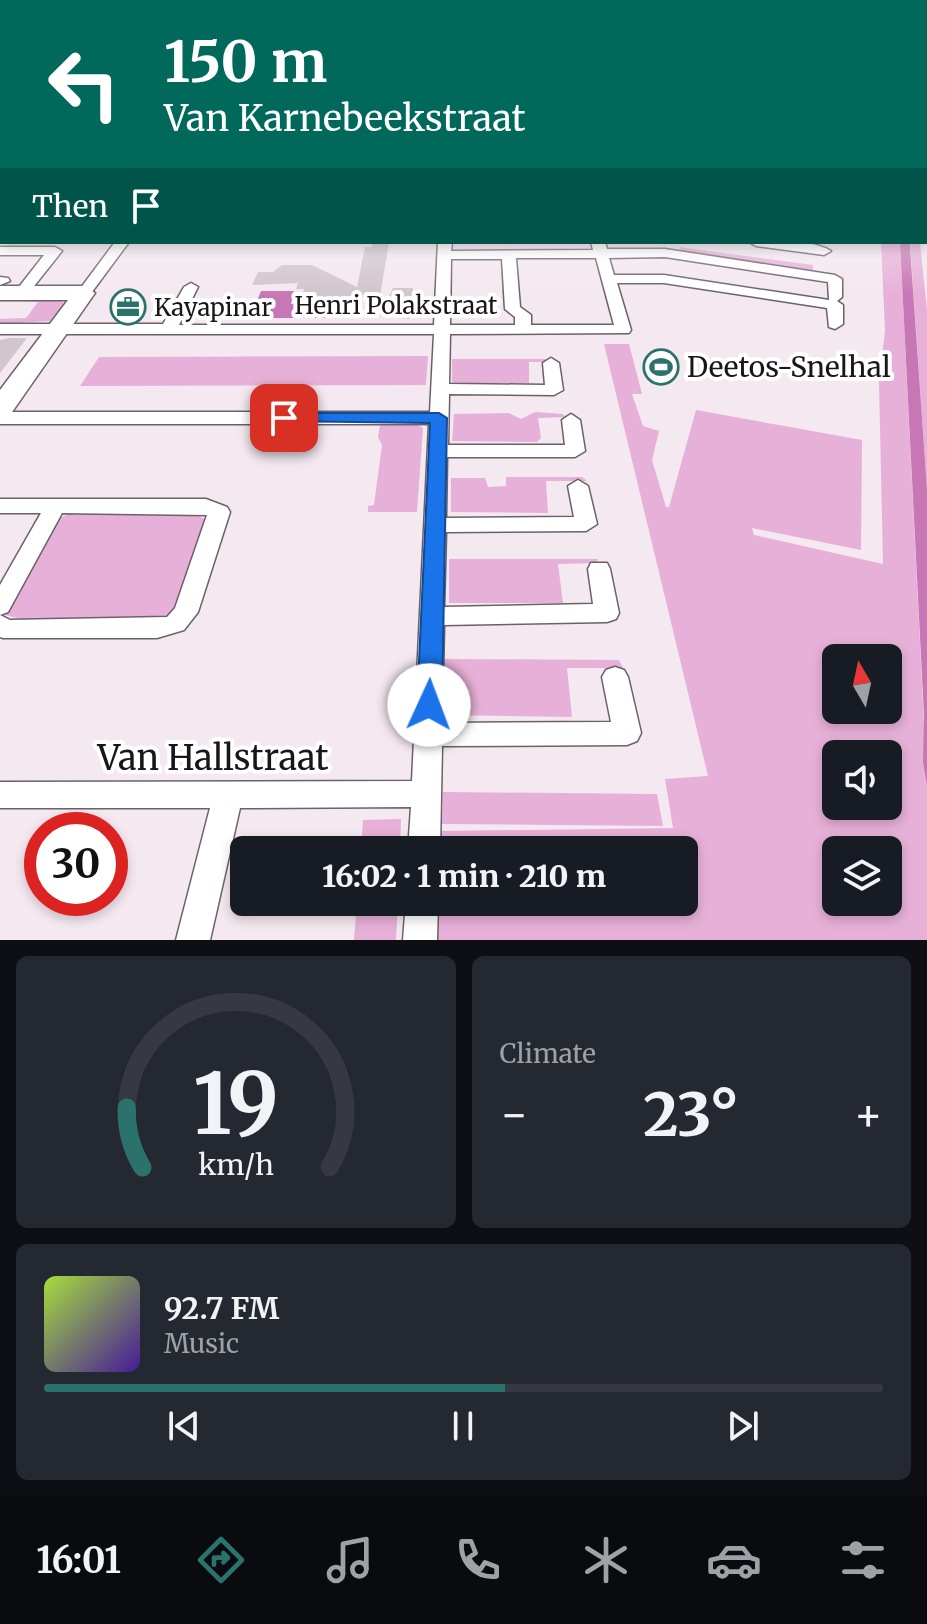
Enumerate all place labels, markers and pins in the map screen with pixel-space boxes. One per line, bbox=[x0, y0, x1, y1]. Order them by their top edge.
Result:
office icon: Kayapinar bbox=[109, 288, 147, 326]
place label: Kayapinar bbox=[154, 292, 272, 323]
sports icon: Deetos-Snelhal bbox=[642, 348, 680, 386]
place label: Deetos-Snelhal bbox=[687, 349, 891, 385]
pin bbox=[250, 384, 318, 452]

